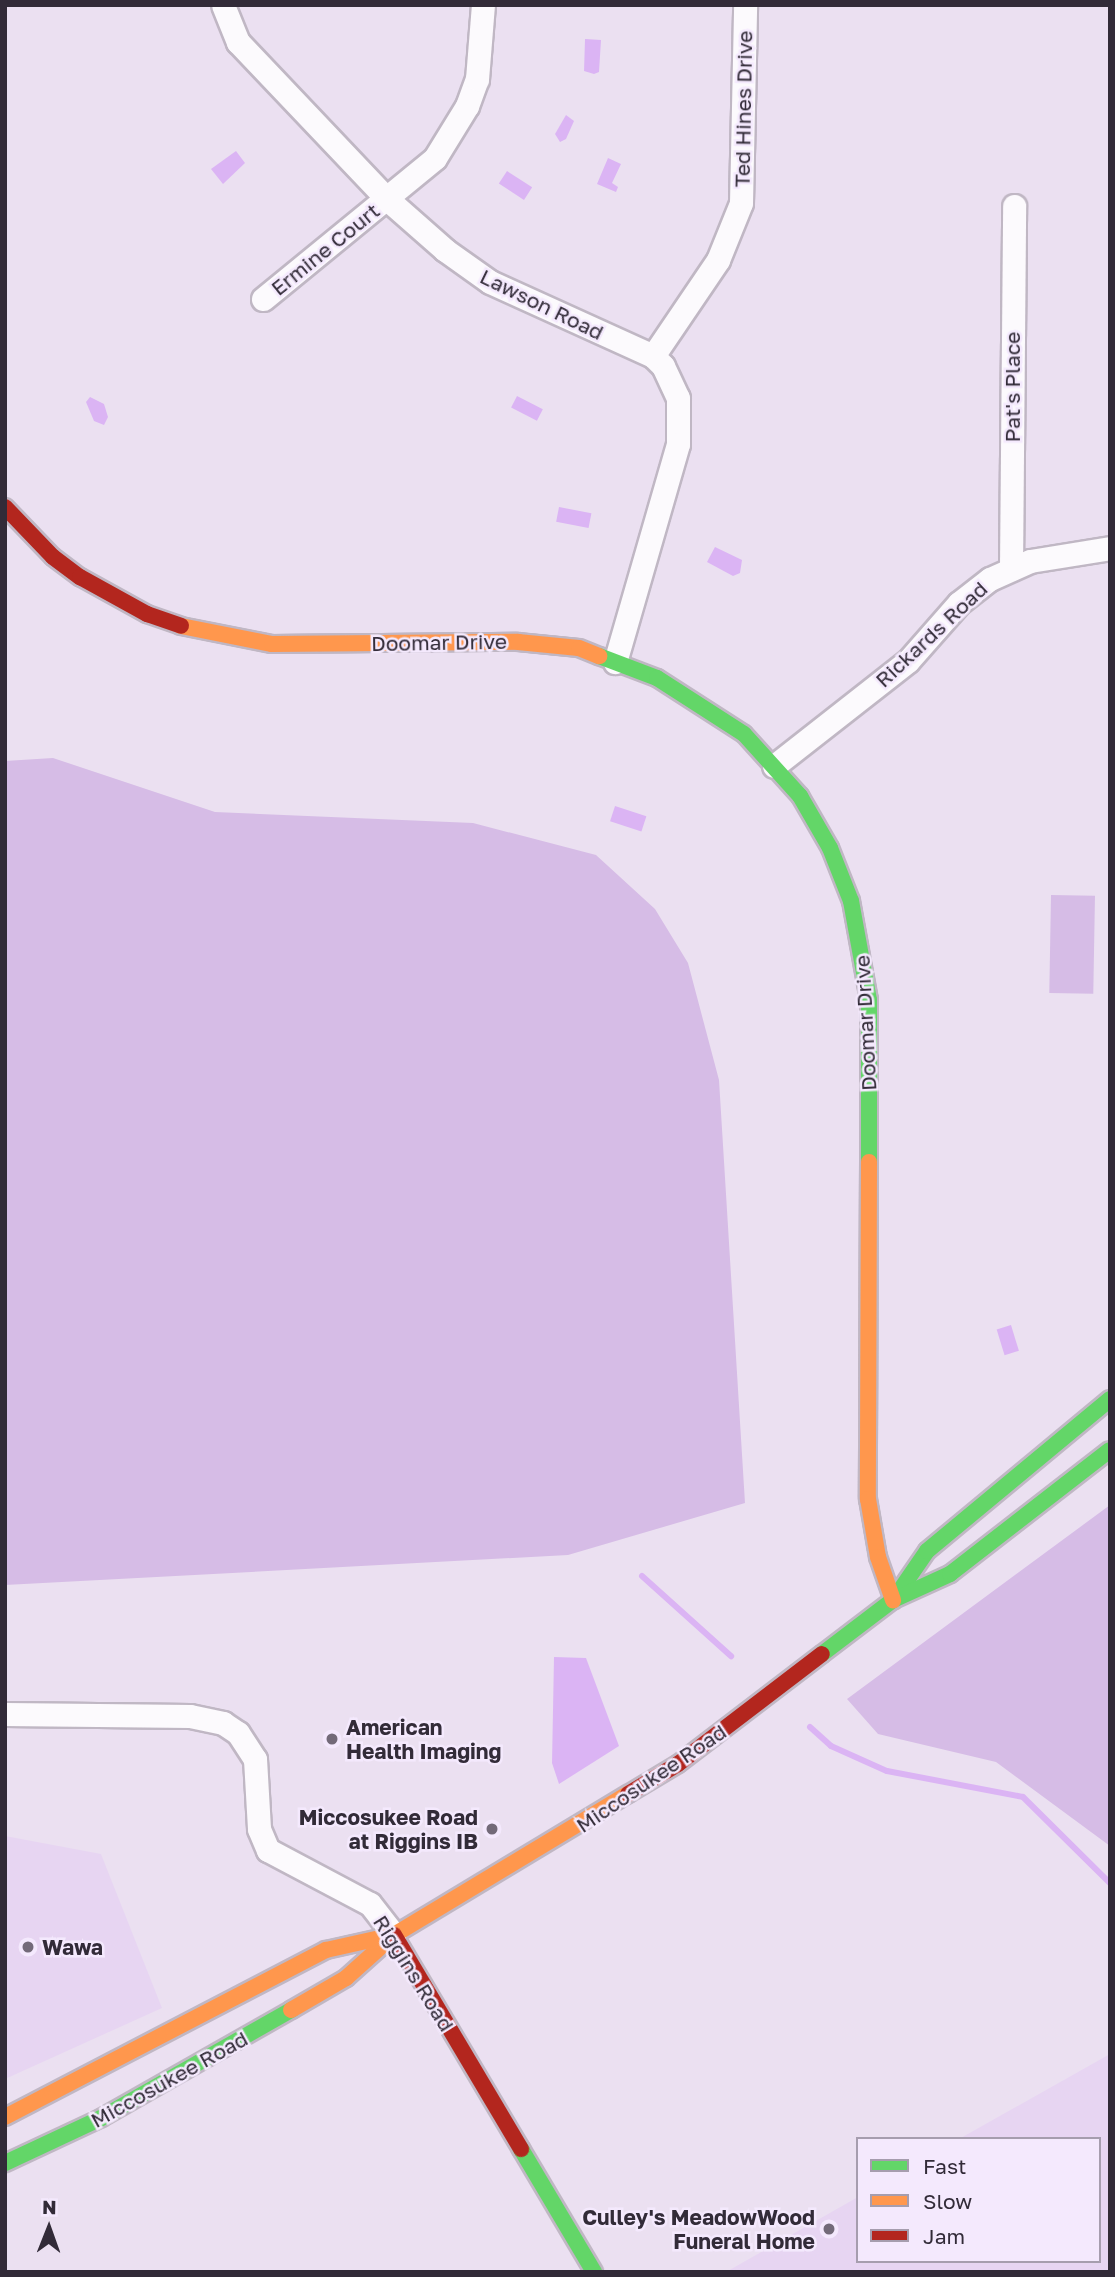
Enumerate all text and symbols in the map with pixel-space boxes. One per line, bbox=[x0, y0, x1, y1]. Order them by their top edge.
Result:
street label: Ted Hines Drive bbox=[729, 31, 757, 187]
street label: Ermine Court bbox=[266, 198, 384, 300]
street label: Lawson Road bbox=[476, 263, 608, 345]
street label: Pat's Place bbox=[999, 332, 1025, 442]
street label: Rickards Road bbox=[870, 576, 992, 692]
street label: Doomar Drive bbox=[371, 628, 507, 656]
street label: Doomar Drive bbox=[849, 955, 881, 1091]
place label: American Health Imaging bbox=[346, 1714, 501, 1764]
street label: Miccosukee Road bbox=[571, 1718, 731, 1838]
marker: American Health Imaging bbox=[324, 1731, 340, 1747]
place label: Miccosukee Road at Riggins IB bbox=[299, 1804, 478, 1854]
marker: Miccosukee Road at Riggins IB bbox=[484, 1821, 500, 1837]
street label: Riggins Road bbox=[368, 1910, 460, 2036]
place label: Wawa bbox=[42, 1934, 103, 1960]
marker: Wawa bbox=[20, 1939, 36, 1955]
street label: Miccosukee Road bbox=[86, 2025, 252, 2133]
legend bbox=[856, 2137, 1101, 2263]
text: Fast bbox=[923, 2153, 966, 2179]
text: Slow bbox=[923, 2188, 972, 2214]
north arrow bbox=[14, 2193, 84, 2263]
text: N bbox=[42, 2195, 57, 2218]
place label: Culley's MeadowWood Funeral Home bbox=[582, 2204, 815, 2254]
marker: Culley's MeadowWood Funeral Home bbox=[821, 2221, 837, 2237]
text: Jam bbox=[923, 2223, 965, 2249]

